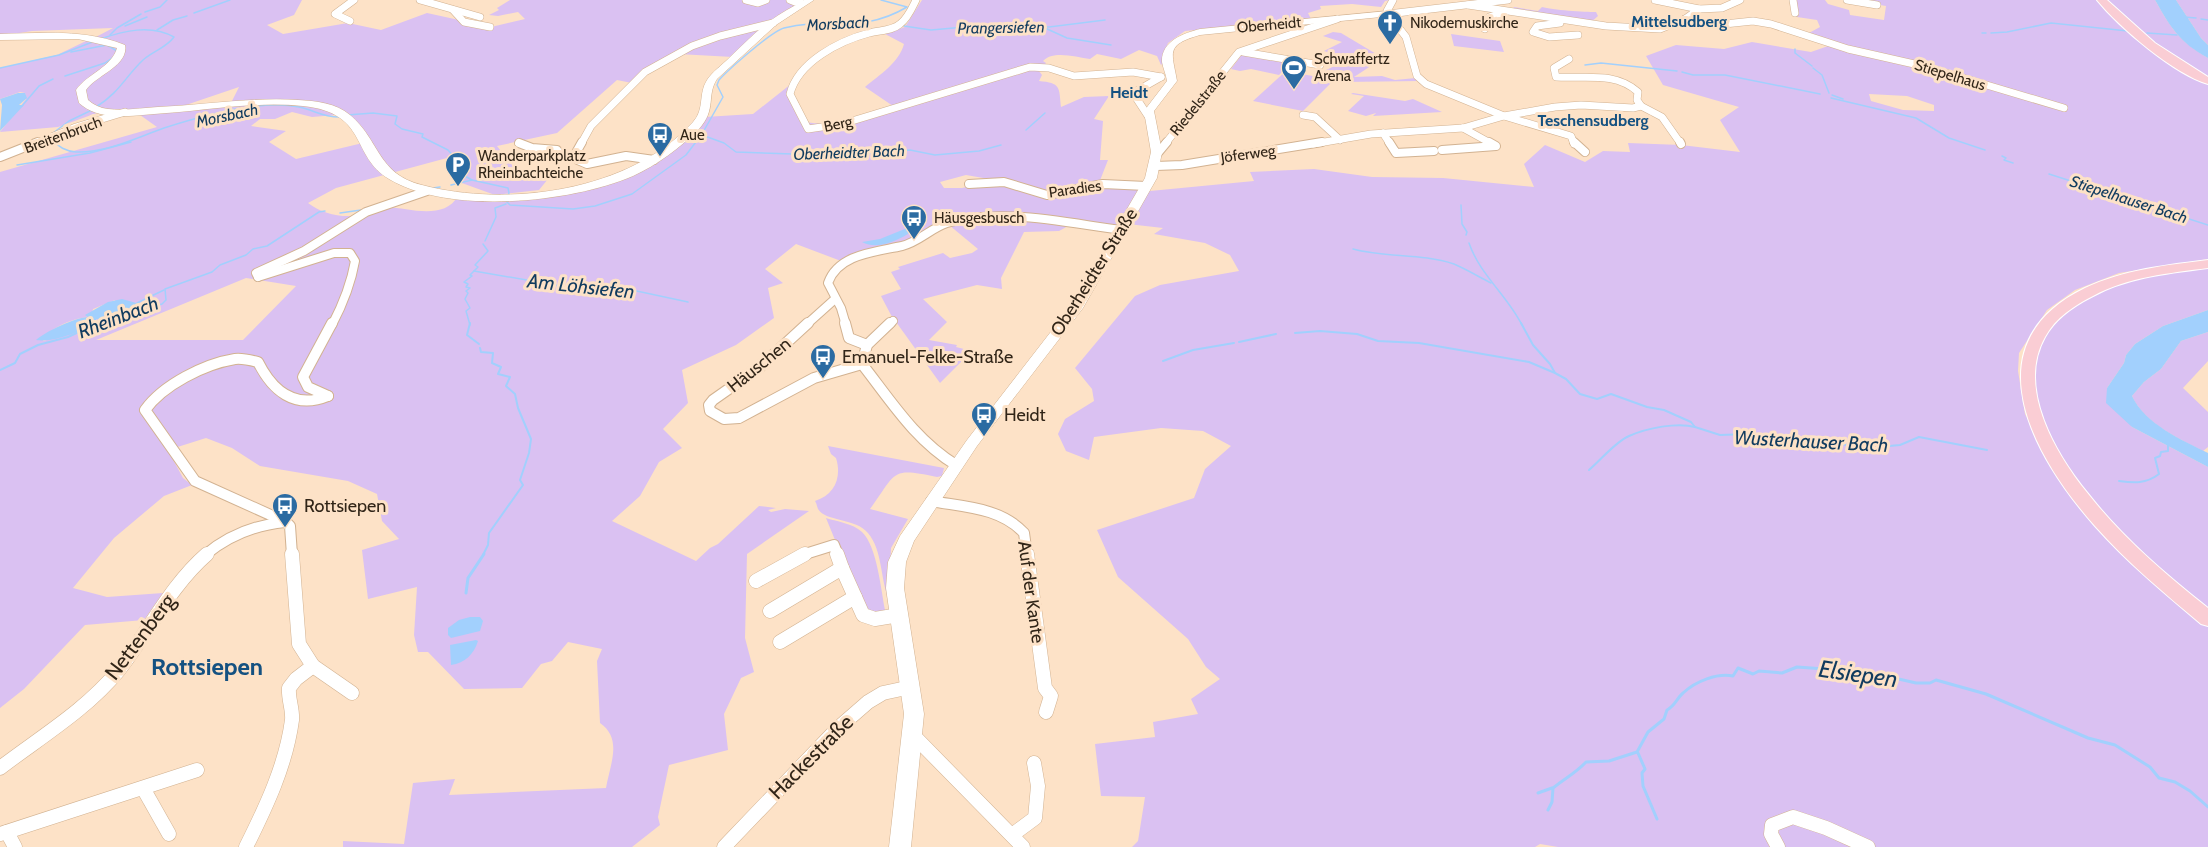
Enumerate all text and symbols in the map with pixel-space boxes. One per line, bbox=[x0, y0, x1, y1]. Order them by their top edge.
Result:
church icon: Nikodemuskirche bbox=[1375, 8, 1405, 46]
water label: Morsbach bbox=[805, 12, 870, 35]
district label: Mittelsudberg bbox=[1631, 12, 1727, 31]
street label: Oberheidt bbox=[1236, 13, 1302, 37]
place label: Nikodemuskirche bbox=[1410, 14, 1519, 32]
water label: Prangersiefen bbox=[957, 17, 1045, 38]
place label: Schwaffertz Arena bbox=[1314, 50, 1390, 85]
sports icon: Schwaffertz Arena bbox=[1279, 53, 1309, 91]
street label: Stiepelhaus bbox=[1912, 56, 1988, 94]
street label: Riedelstraße bbox=[1166, 67, 1230, 139]
district label: Heidt bbox=[1110, 83, 1149, 102]
water label: Morsbach bbox=[193, 100, 260, 132]
district label: Teschensudberg bbox=[1537, 111, 1649, 130]
street label: Berg bbox=[822, 112, 854, 136]
street label: Breitenbruch bbox=[22, 113, 104, 157]
bus stop icon: Aue bbox=[645, 120, 675, 158]
place label: Aue bbox=[680, 126, 705, 144]
water label: Oberheidter Bach bbox=[793, 141, 905, 164]
street label: Jöferweg bbox=[1219, 141, 1277, 167]
place label: Wanderparkplatz Rheinbachteiche bbox=[478, 147, 586, 182]
parking icon: Wanderparkplatz Rheinbachteiche bbox=[443, 150, 473, 188]
water label: Stiepelhauser Bach bbox=[2068, 172, 2190, 227]
street label: Paradies bbox=[1048, 176, 1102, 202]
bus stop icon: Häusgesbusch bbox=[899, 203, 929, 241]
street label: Oberheidter Straße bbox=[1046, 204, 1142, 340]
place label: Häusgesbusch bbox=[934, 209, 1024, 227]
water label: Am Löhsiefen bbox=[525, 268, 636, 304]
water label: Rheinbach bbox=[74, 291, 162, 343]
street label: Häuschen bbox=[723, 333, 795, 397]
bus stop icon: Emanuel-Felke-Straße bbox=[808, 342, 838, 380]
place label: Emanuel-Felke-Straße bbox=[842, 346, 1013, 368]
bus stop icon: Heidt bbox=[969, 400, 999, 438]
place label: Heidt bbox=[1004, 404, 1046, 426]
water label: Wusterhauser Bach bbox=[1733, 425, 1889, 457]
bus stop icon: Rottsiepen bbox=[270, 491, 300, 529]
place label: Rottsiepen bbox=[304, 495, 386, 517]
street label: Auf der Kante bbox=[1013, 539, 1049, 645]
street label: Nettenberg bbox=[99, 588, 180, 685]
district label: Rottsiepen bbox=[151, 652, 263, 681]
water label: Elsiepen bbox=[1817, 654, 1899, 693]
street label: Hackestraße bbox=[763, 709, 858, 804]

